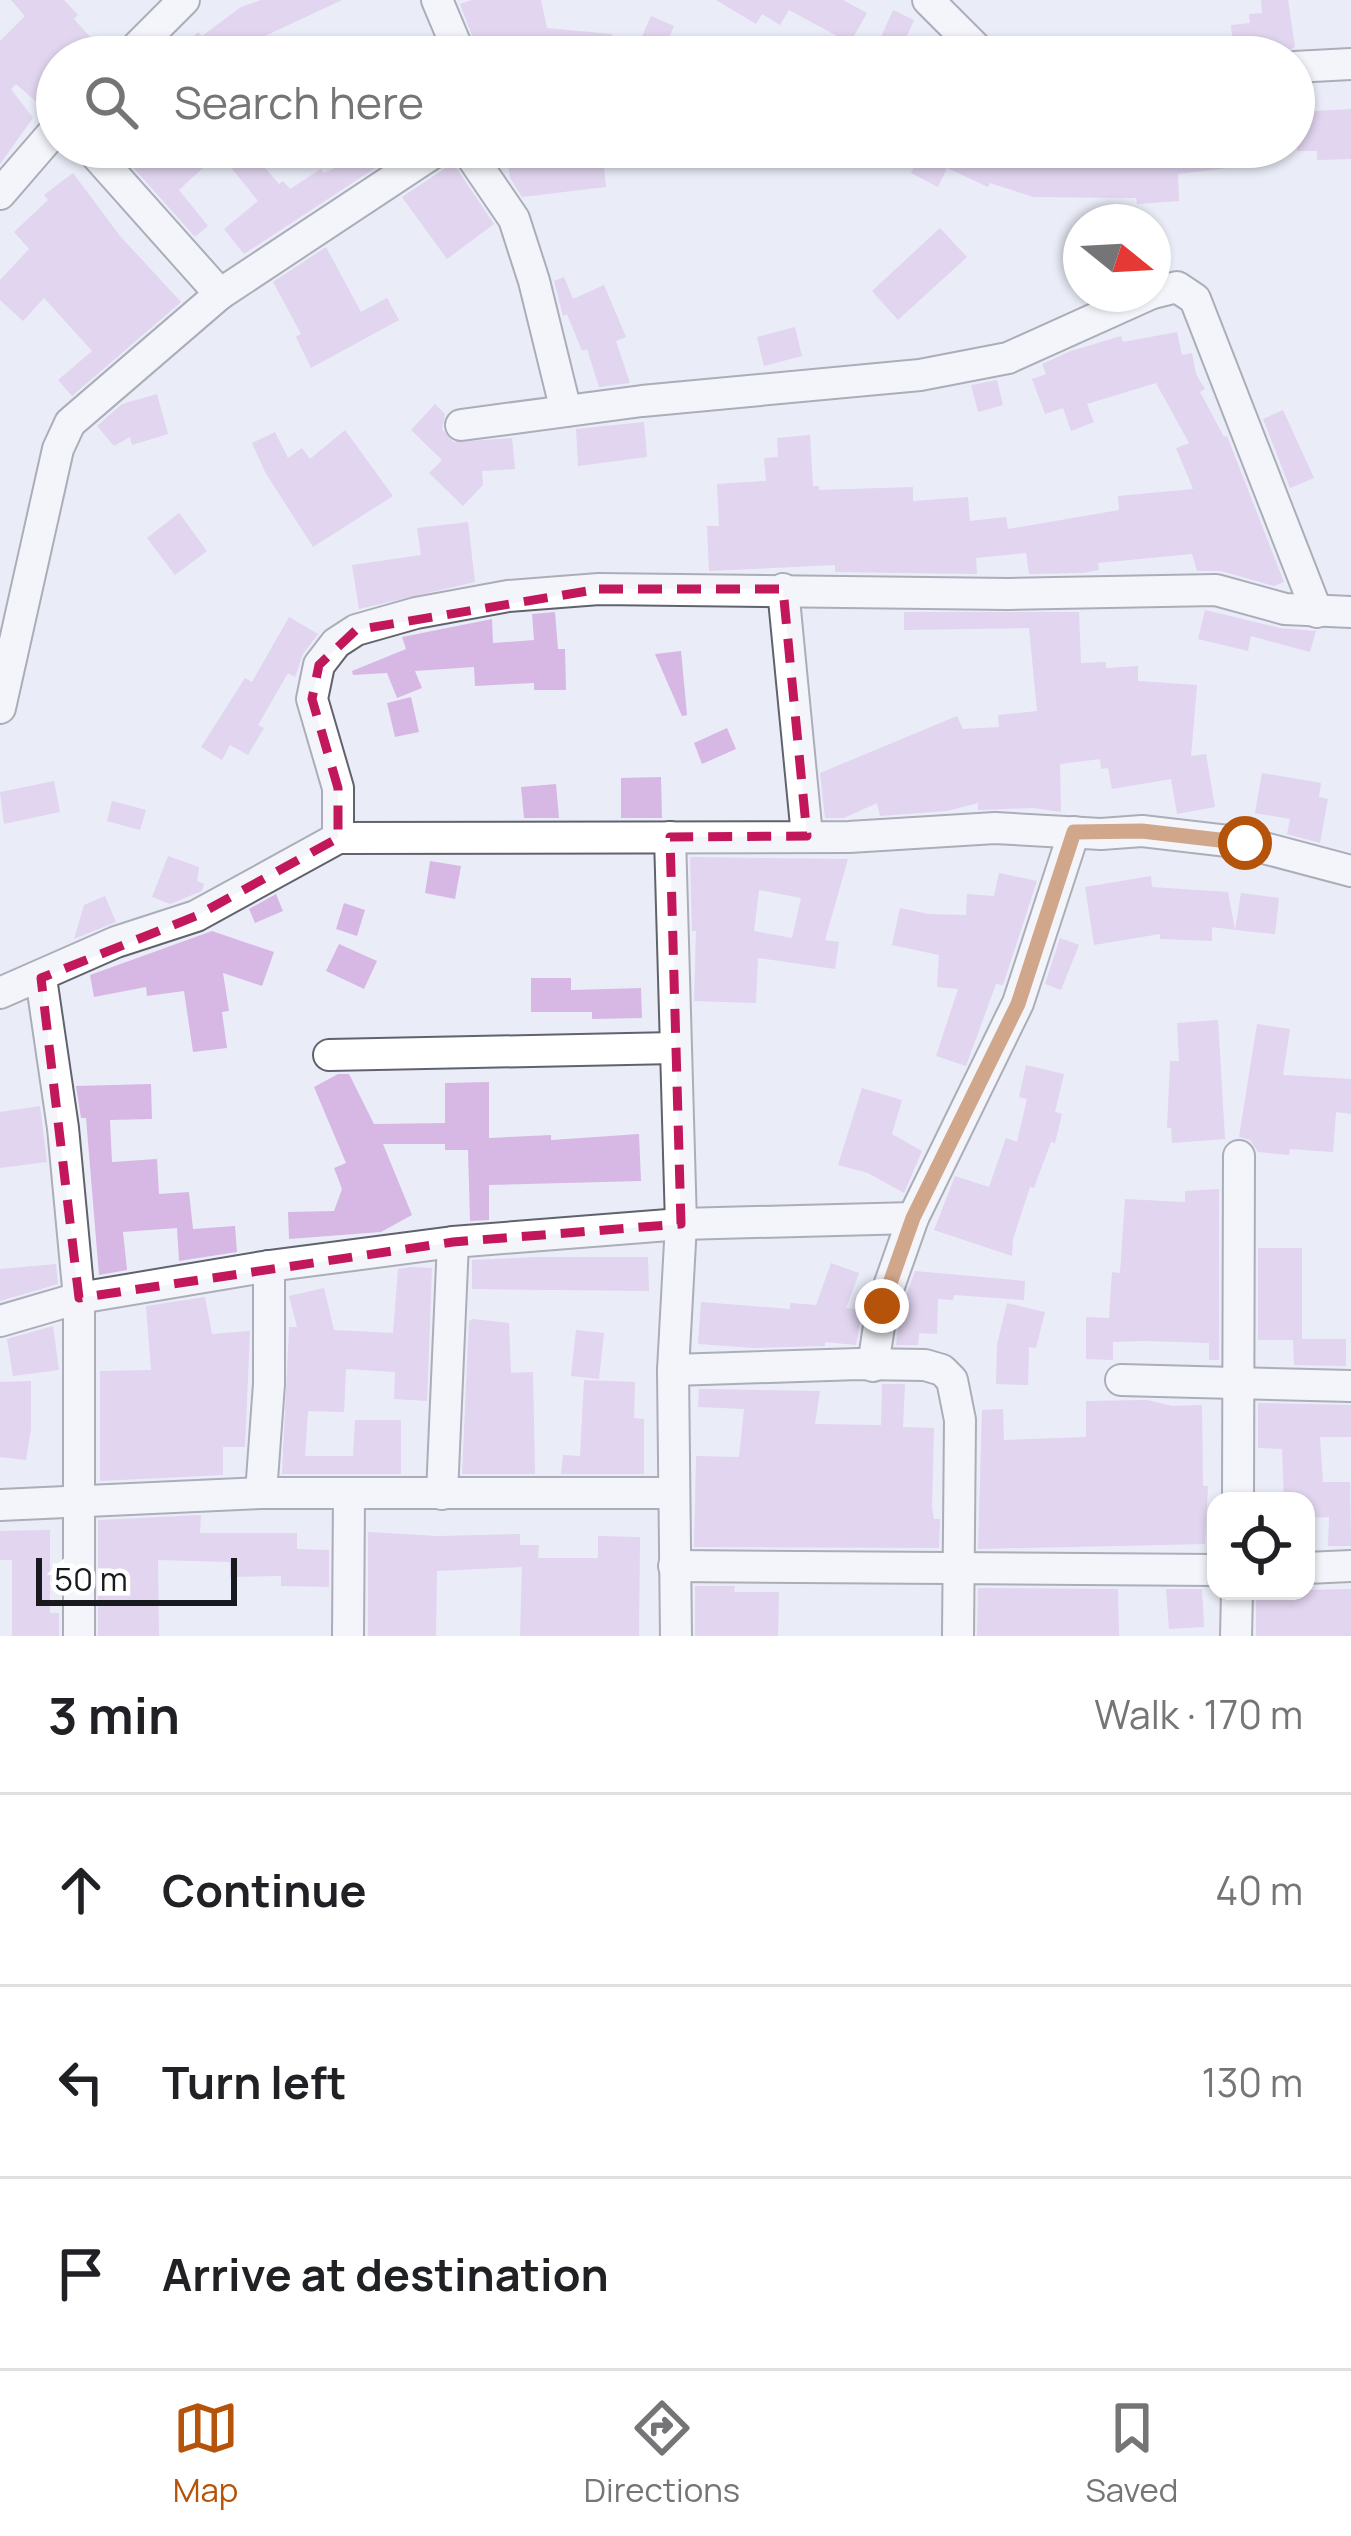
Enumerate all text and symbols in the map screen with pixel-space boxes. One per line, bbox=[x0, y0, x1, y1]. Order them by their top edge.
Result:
search box bbox=[36, 36, 1315, 168]
icon: search bbox=[78, 69, 144, 135]
text: Search here bbox=[174, 71, 424, 133]
north arrow bbox=[1063, 204, 1171, 312]
route start bbox=[1218, 816, 1272, 870]
route end bbox=[855, 1279, 909, 1333]
map controls bbox=[1207, 1492, 1315, 1600]
button: locate bbox=[1207, 1492, 1315, 1600]
scale bar bbox=[36, 1552, 237, 1605]
text: 50 m bbox=[54, 1556, 128, 1601]
text: 3 min bbox=[48, 1680, 180, 1749]
text: Walk · 170 m bbox=[1094, 1687, 1303, 1741]
icon: ahead bbox=[48, 1857, 114, 1923]
text: Continue bbox=[162, 1859, 367, 1921]
text: 40 m bbox=[1215, 1863, 1303, 1917]
icon: left bbox=[48, 2049, 114, 2115]
text: Turn left bbox=[162, 2051, 347, 2113]
text: 130 m bbox=[1202, 2055, 1303, 2109]
icon: arrive bbox=[48, 2241, 114, 2307]
text: Arrive at destination bbox=[162, 2243, 609, 2305]
tab: Map bbox=[173, 2395, 239, 2512]
tab: Directions bbox=[584, 2395, 740, 2512]
tab: Saved bbox=[1085, 2395, 1178, 2512]

